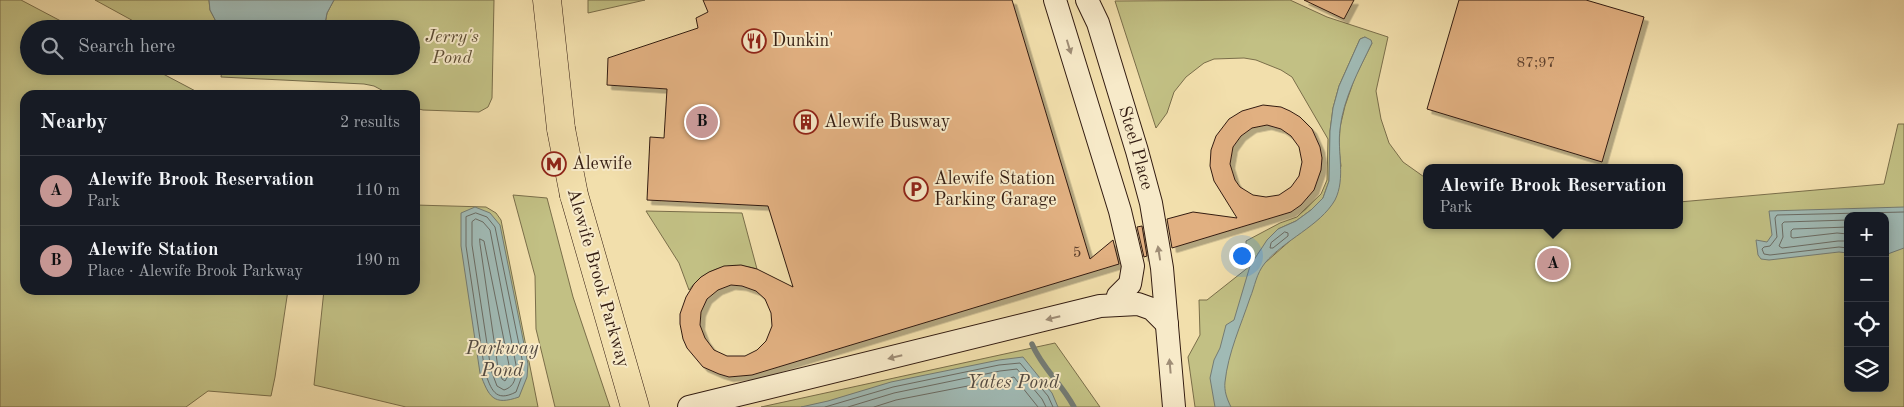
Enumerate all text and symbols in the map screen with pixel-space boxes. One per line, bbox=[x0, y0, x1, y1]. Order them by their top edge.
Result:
search box bbox=[20, 20, 420, 75]
park label: Jerry's Pond bbox=[425, 28, 479, 67]
restaurant icon: Dunkin' bbox=[741, 28, 767, 54]
place label: Dunkin' bbox=[772, 32, 834, 50]
icon: search bbox=[38, 34, 66, 62]
text: Search here bbox=[78, 38, 175, 57]
one-way arrow bbox=[1066, 39, 1074, 54]
house number: 87;97 bbox=[1516, 56, 1556, 71]
pin: B bbox=[686, 103, 718, 141]
street label: Steel Place bbox=[1115, 104, 1156, 192]
building icon: Alewife Busway bbox=[793, 109, 819, 135]
text: Nearby bbox=[40, 112, 108, 133]
place label: Alewife Busway bbox=[824, 113, 951, 131]
text: 2 results bbox=[340, 115, 400, 131]
metro station icon: Alewife bbox=[541, 151, 567, 177]
place label: Alewife bbox=[572, 155, 632, 173]
popup bbox=[1423, 164, 1683, 229]
place label: Alewife Station Parking Garage bbox=[934, 170, 1057, 209]
text: Alewife Brook Reservation bbox=[87, 171, 314, 190]
parking icon: Alewife Station Parking Garage bbox=[903, 176, 929, 202]
text: Alewife Brook Reservation bbox=[1439, 177, 1667, 196]
text: A bbox=[50, 183, 62, 199]
text: 110 m bbox=[355, 183, 400, 199]
street label: Alewife Brook Parkway bbox=[564, 186, 632, 370]
text: Park bbox=[87, 194, 120, 210]
text: Park bbox=[1439, 200, 1472, 216]
map controls bbox=[1844, 212, 1889, 392]
button: + bbox=[1844, 212, 1889, 257]
text: Alewife Station bbox=[87, 241, 218, 260]
your location bbox=[1229, 243, 1255, 269]
one-way arrow bbox=[1155, 244, 1163, 260]
pin: A bbox=[1537, 245, 1569, 283]
house number: 5 bbox=[1073, 246, 1081, 261]
text: B bbox=[50, 253, 62, 269]
text: 190 m bbox=[355, 253, 400, 269]
button: − bbox=[1844, 257, 1889, 302]
text: Place · Alewife Brook Parkway bbox=[87, 264, 303, 280]
button: locate bbox=[1844, 302, 1889, 347]
one-way arrow bbox=[1045, 314, 1060, 322]
water label: Parkway Pond bbox=[465, 340, 539, 381]
button: layers bbox=[1844, 347, 1889, 392]
one-way arrow bbox=[888, 353, 903, 361]
one-way arrow bbox=[1166, 357, 1174, 373]
water label: Yates Pond bbox=[967, 374, 1060, 393]

